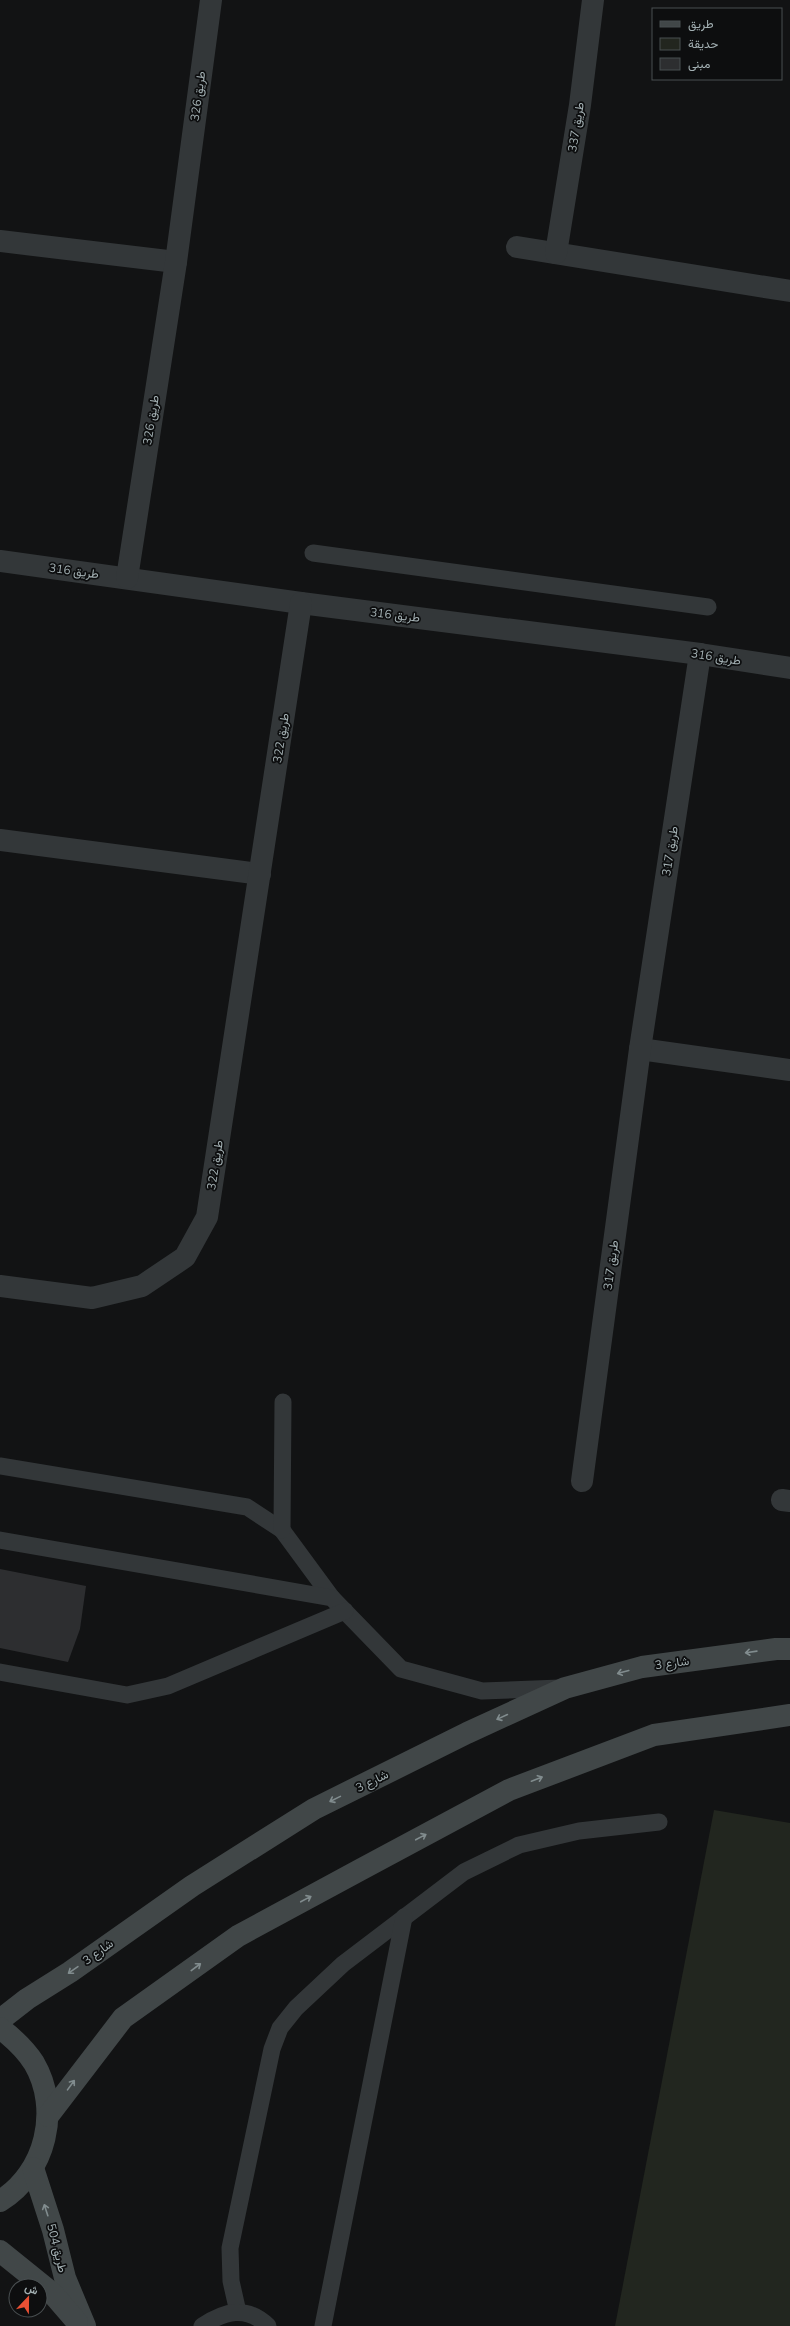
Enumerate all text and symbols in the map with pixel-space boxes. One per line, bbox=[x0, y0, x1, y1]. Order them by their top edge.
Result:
legend bbox=[652, 8, 782, 80]
text: طريق bbox=[688, 16, 714, 32]
text: حديقة bbox=[688, 36, 718, 52]
text: مبنى bbox=[688, 56, 710, 72]
street label: طريق 326 bbox=[187, 70, 209, 122]
street label: طريق 337 bbox=[564, 101, 588, 153]
street label: طريق 326 bbox=[139, 394, 163, 446]
street label: طريق 316 bbox=[48, 560, 100, 582]
street label: طريق 316 bbox=[369, 604, 421, 626]
street label: طريق 316 bbox=[690, 645, 742, 669]
street label: طريق 322 bbox=[269, 712, 293, 764]
street label: طريق 317 bbox=[658, 825, 682, 877]
street label: طريق 322 bbox=[203, 1139, 227, 1191]
street label: طريق 317 bbox=[600, 1239, 622, 1291]
one-way arrow bbox=[745, 1648, 758, 1656]
street label: شارع 3 bbox=[654, 1653, 690, 1674]
one-way arrow bbox=[617, 1669, 630, 1676]
one-way arrow bbox=[496, 1714, 508, 1721]
street label: شارع 3 bbox=[353, 1766, 391, 1797]
one-way arrow bbox=[531, 1775, 543, 1783]
one-way arrow bbox=[329, 1796, 341, 1803]
one-way arrow bbox=[415, 1833, 427, 1840]
one-way arrow bbox=[300, 1894, 312, 1902]
street label: شارع 3 bbox=[79, 1935, 117, 1969]
one-way arrow bbox=[190, 1963, 201, 1971]
one-way arrow bbox=[68, 1966, 79, 1974]
one-way arrow bbox=[67, 2080, 75, 2091]
one-way arrow bbox=[42, 2203, 49, 2216]
street label: طريق 504 bbox=[43, 2222, 71, 2274]
north arrow bbox=[8, 2278, 48, 2318]
text: ش bbox=[23, 2280, 40, 2299]

